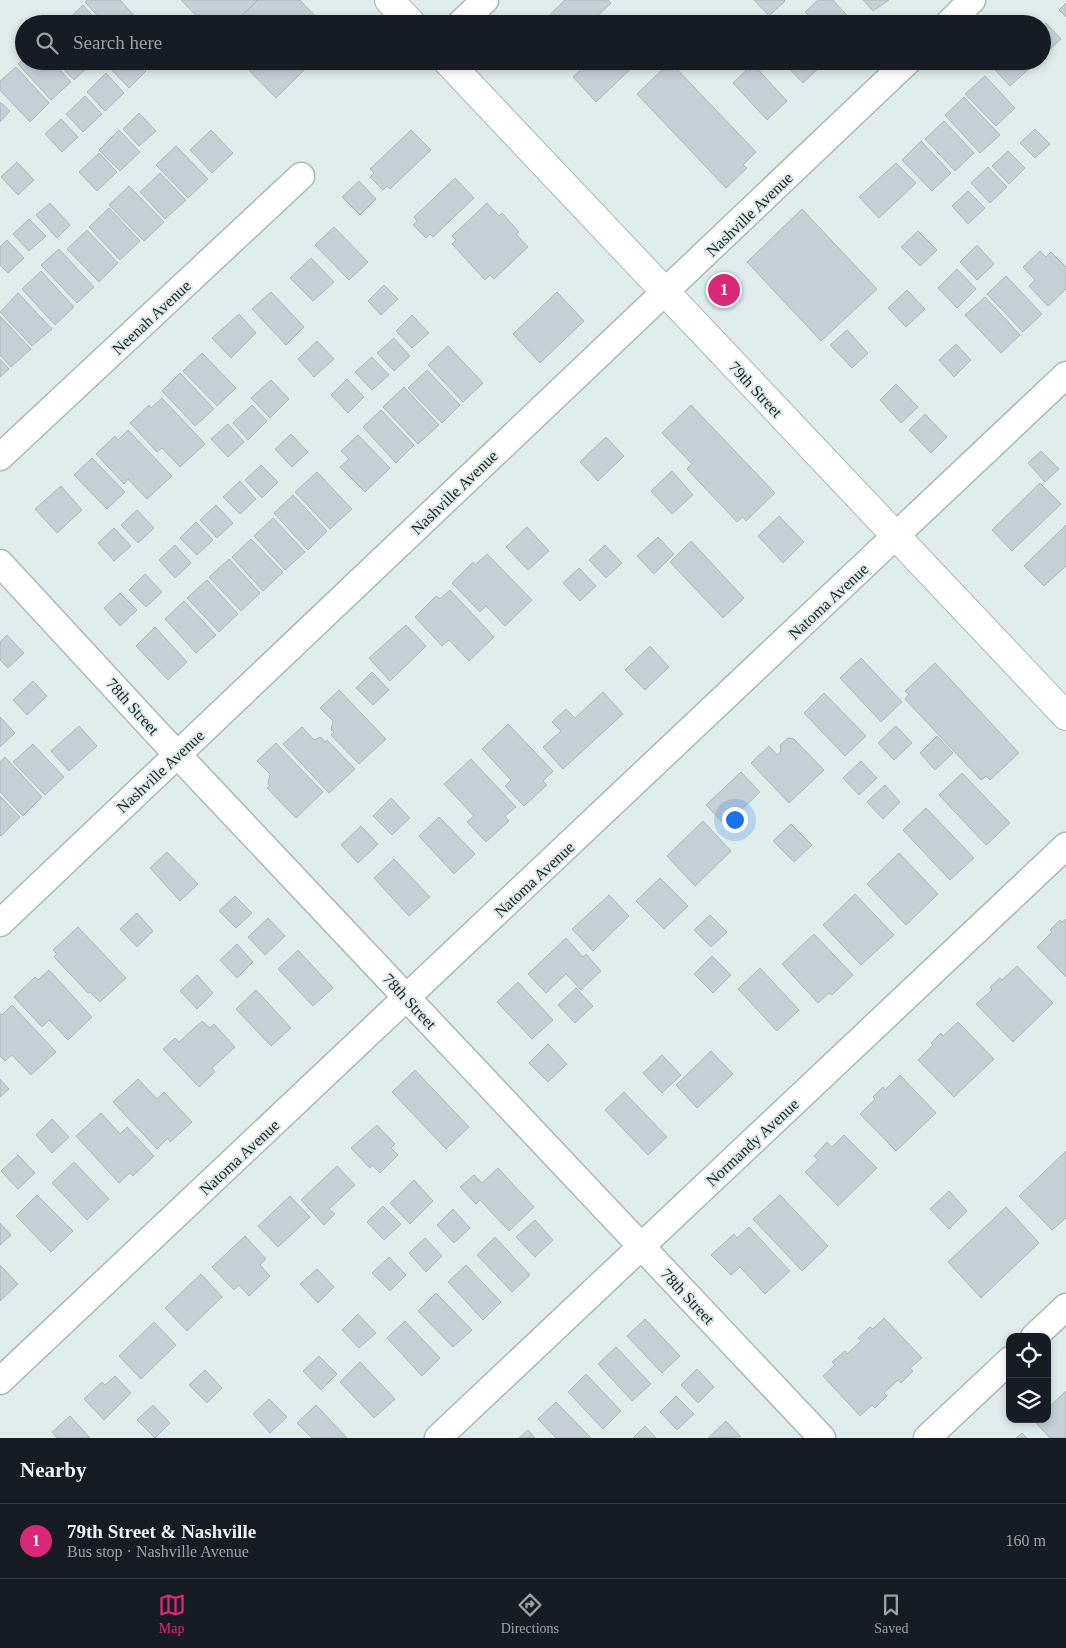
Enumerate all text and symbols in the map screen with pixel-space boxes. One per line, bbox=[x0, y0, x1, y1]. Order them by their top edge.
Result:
search box bbox=[15, 15, 1051, 70]
icon: search bbox=[33, 29, 61, 57]
text: Search here bbox=[73, 32, 162, 53]
street label: Nashville Avenue bbox=[703, 169, 796, 260]
pin: 1 bbox=[708, 271, 740, 309]
street label: Neenah Avenue bbox=[109, 277, 194, 358]
street label: 79th Street bbox=[726, 358, 786, 421]
street label: Nashville Avenue bbox=[408, 447, 501, 538]
street label: Natoma Avenue bbox=[785, 560, 872, 642]
street label: 78th Street bbox=[103, 675, 163, 738]
street label: Nashville Avenue bbox=[113, 727, 207, 816]
your location bbox=[722, 807, 748, 833]
street label: Natoma Avenue bbox=[491, 838, 578, 920]
street label: 78th Street bbox=[380, 970, 440, 1033]
street label: Normandy Avenue bbox=[703, 1095, 803, 1190]
street label: Natoma Avenue bbox=[196, 1116, 283, 1198]
street label: 78th Street bbox=[658, 1265, 718, 1328]
map controls bbox=[1006, 1333, 1051, 1423]
button: locate bbox=[1006, 1333, 1051, 1378]
button: layers bbox=[1006, 1378, 1051, 1423]
text: Nearby bbox=[20, 1458, 87, 1482]
text: 79th Street & Nashville bbox=[67, 1521, 256, 1542]
text: 1 bbox=[32, 1532, 40, 1549]
text: 160 m bbox=[1006, 1532, 1046, 1549]
text: Bus stop · Nashville Avenue bbox=[67, 1543, 249, 1560]
tab: Map bbox=[158, 1591, 186, 1637]
tab: Directions bbox=[501, 1591, 559, 1637]
tab: Saved bbox=[874, 1591, 908, 1637]

